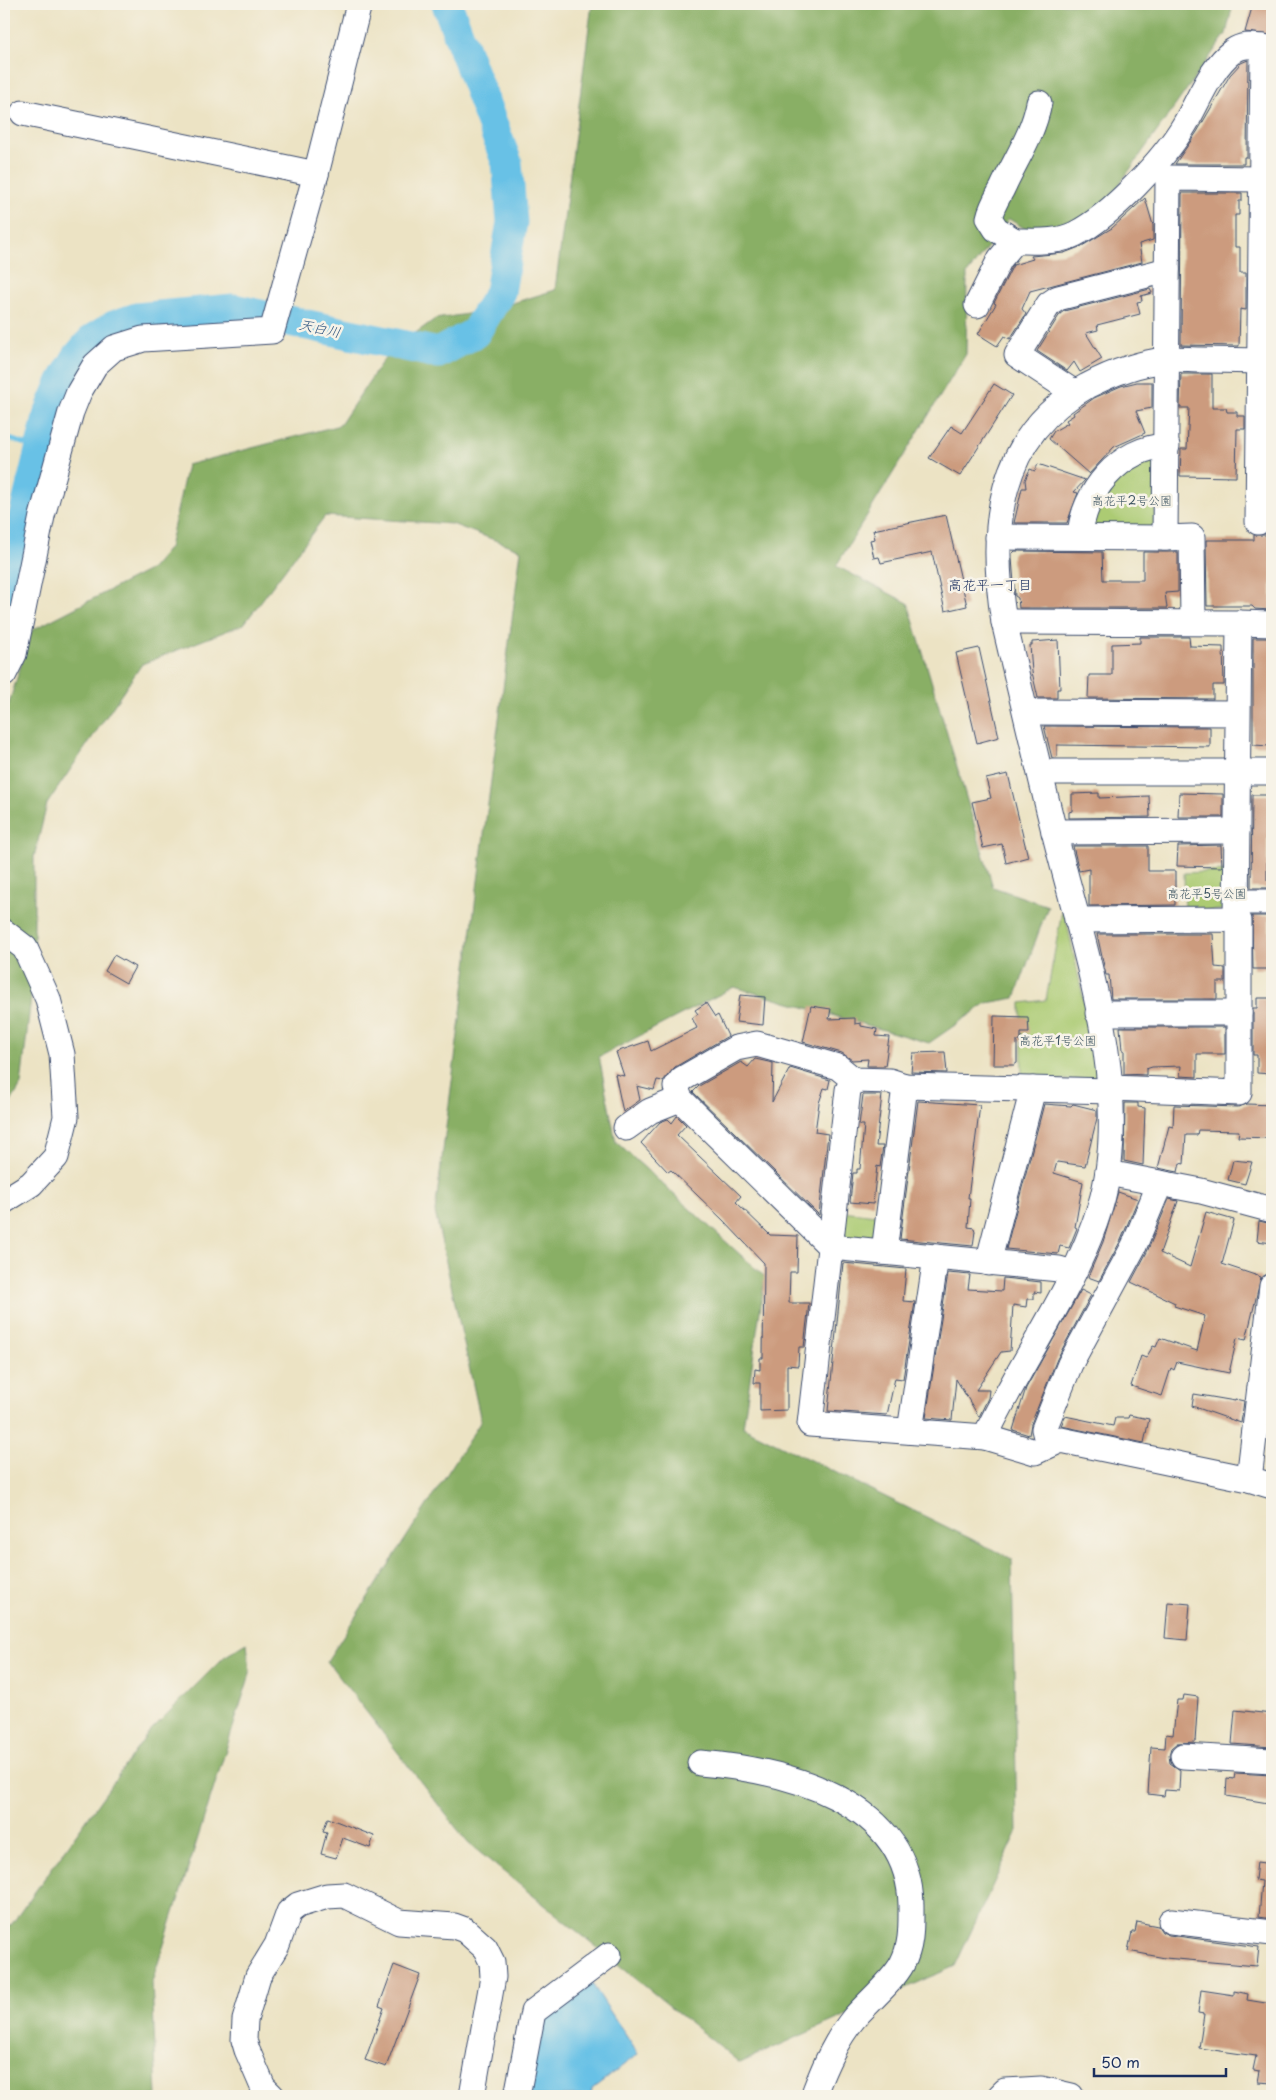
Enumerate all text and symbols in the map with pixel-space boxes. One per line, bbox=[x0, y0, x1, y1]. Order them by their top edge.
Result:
water label: 天白川 bbox=[297, 313, 343, 343]
park label: 高花平2号公園 bbox=[1092, 491, 1172, 509]
district label: 高花平一丁目 bbox=[948, 574, 1032, 595]
park label: 高花平5号公園 bbox=[1167, 884, 1247, 902]
park label: 高花平1号公園 bbox=[1019, 1031, 1097, 1049]
scale bar bbox=[1094, 2045, 1226, 2077]
text: 50 m bbox=[1101, 2050, 1140, 2073]

